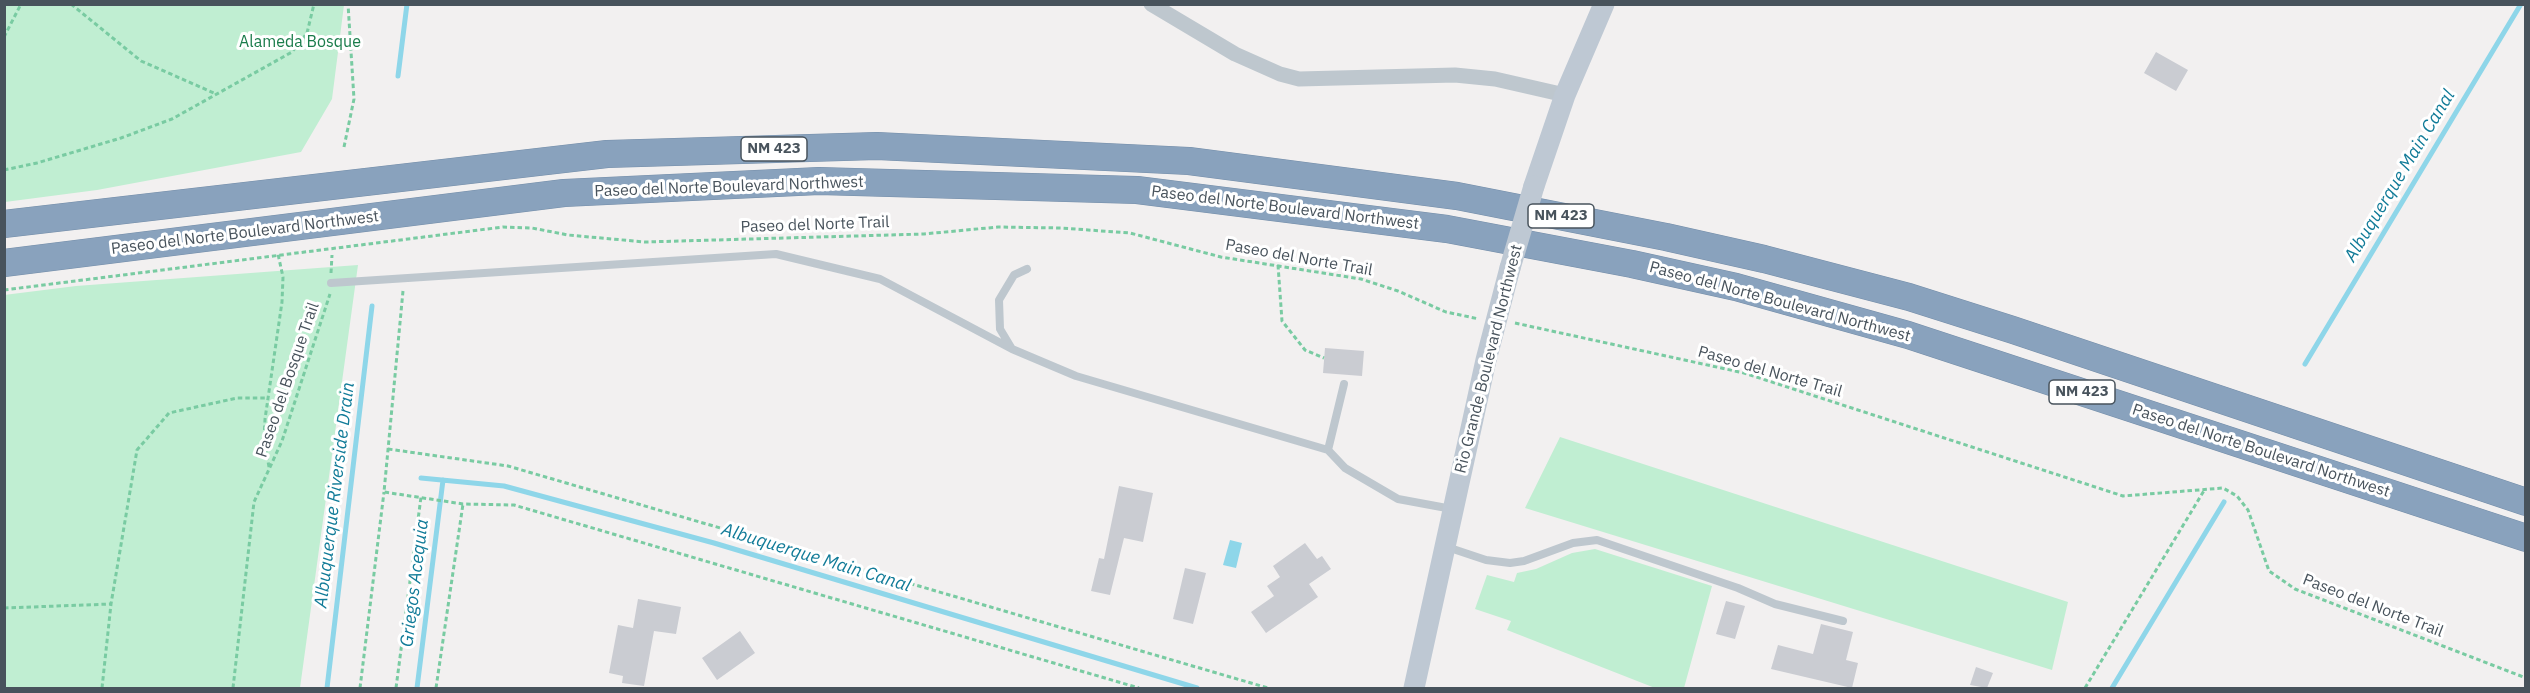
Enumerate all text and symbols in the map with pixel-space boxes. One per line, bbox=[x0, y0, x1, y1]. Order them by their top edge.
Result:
park label: Alameda Bosque bbox=[239, 32, 361, 52]
water label: Albuquerque Main Canal bbox=[2340, 86, 2460, 266]
road number: NM 423 bbox=[741, 137, 807, 161]
street label: Paseo del Norte Boulevard Northwest bbox=[594, 173, 864, 201]
street label: Paseo del Norte Boulevard Northwest bbox=[1150, 182, 1420, 234]
road number: NM 423 bbox=[1528, 204, 1594, 228]
street label: Paseo del Norte Boulevard Northwest bbox=[110, 207, 380, 259]
street label: Paseo del Norte Trail bbox=[740, 213, 890, 237]
street label: Paseo del Norte Trail bbox=[1224, 236, 1374, 280]
street label: Rio Grande Boulevard Northwest bbox=[1451, 243, 1527, 475]
street label: Paseo del Norte Boulevard Northwest bbox=[1647, 258, 1913, 346]
street label: Paseo del Bosque Trail bbox=[252, 300, 324, 460]
street label: Paseo del Norte Trail bbox=[1696, 342, 1844, 402]
road number: NM 423 bbox=[2049, 380, 2115, 404]
water label: Albuquerque Riverside Drain bbox=[310, 381, 360, 609]
street label: Paseo del Norte Boulevard Northwest bbox=[2130, 400, 2392, 502]
water label: Griegos Acequia bbox=[396, 518, 434, 648]
water label: Albuquerque Main Canal bbox=[719, 519, 913, 597]
street label: Paseo del Norte Trail bbox=[2300, 570, 2446, 642]

